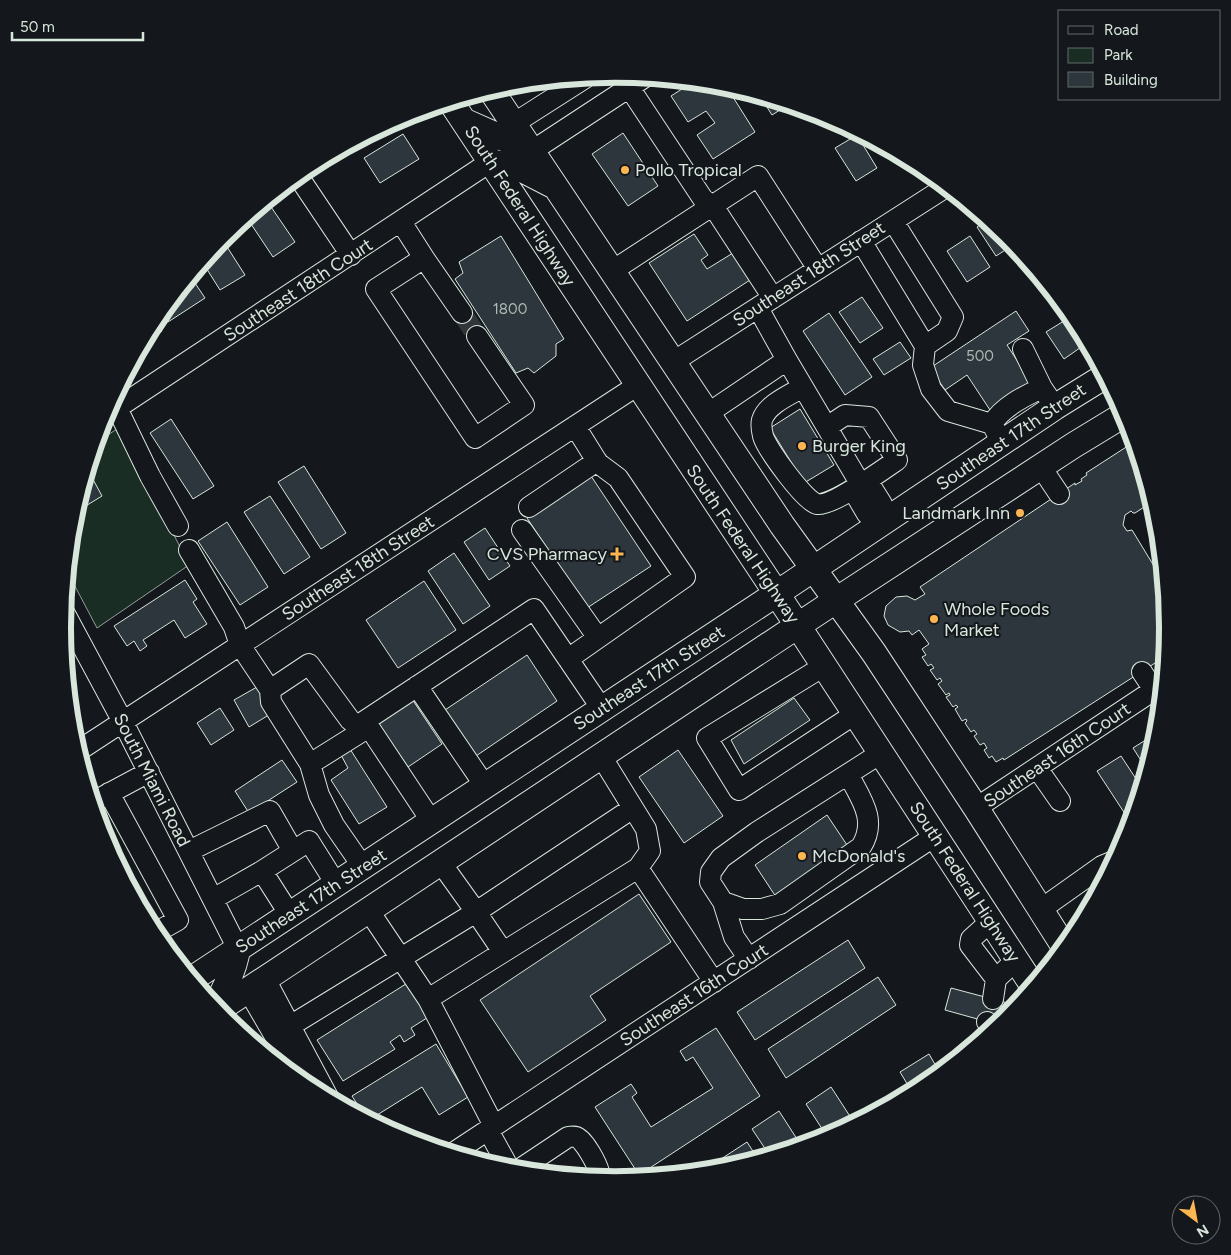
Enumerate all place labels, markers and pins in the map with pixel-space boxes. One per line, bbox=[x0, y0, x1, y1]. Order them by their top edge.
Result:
place label: Pollo Tropical bbox=[635, 159, 742, 181]
marker: Pollo Tropical bbox=[619, 164, 631, 176]
place label: Burger King bbox=[812, 435, 906, 457]
marker: Burger King bbox=[796, 440, 808, 452]
place label: Landmark Inn bbox=[902, 502, 1010, 524]
marker: Landmark Inn bbox=[1014, 507, 1026, 519]
place label: CVS Pharmacy bbox=[487, 543, 608, 565]
marker: CVS Pharmacy bbox=[611, 548, 623, 560]
place label: Whole Foods Market bbox=[944, 598, 1049, 641]
marker: Whole Foods Market bbox=[928, 613, 940, 625]
place label: McDonald's bbox=[812, 845, 906, 867]
marker: McDonald's bbox=[796, 850, 808, 862]

